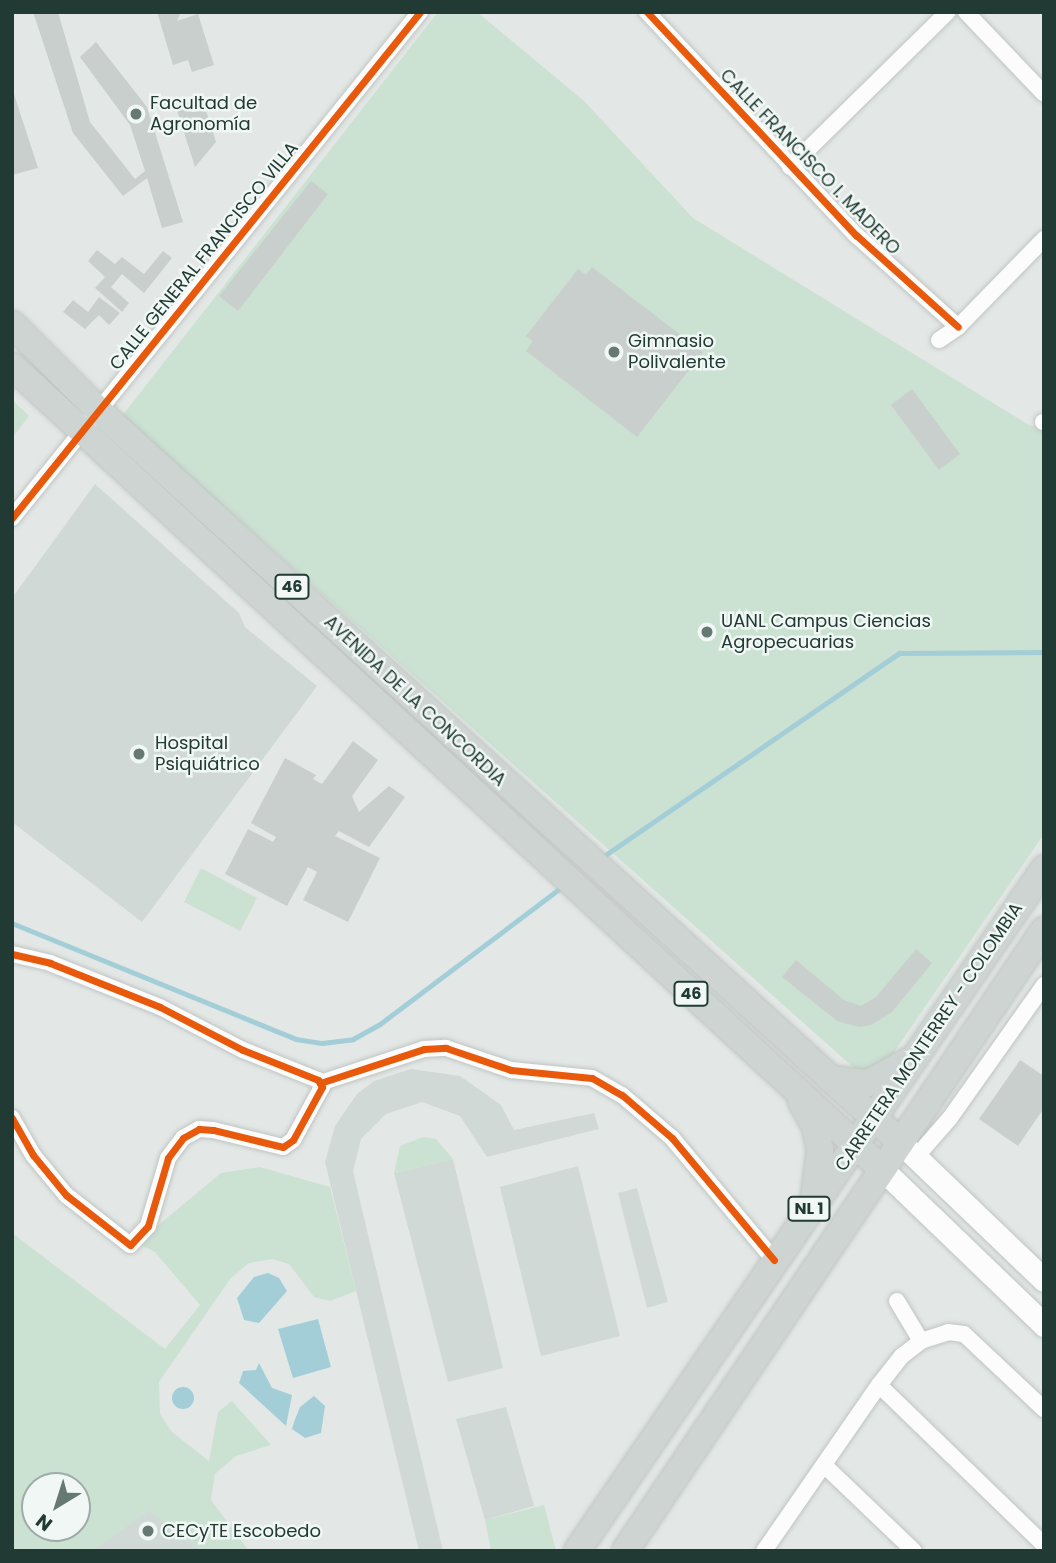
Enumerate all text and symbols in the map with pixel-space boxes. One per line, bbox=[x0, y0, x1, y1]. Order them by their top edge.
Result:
street label: CALLE FRANCISCO I. MADERO bbox=[715, 65, 905, 259]
place label: Facultad de Agronomía bbox=[150, 93, 257, 136]
marker: Facultad de Agronomía bbox=[128, 106, 144, 122]
street label: CALLE GENERAL FRANCISCO VILLA bbox=[105, 138, 303, 374]
place label: Gimnasio Polivalente bbox=[628, 331, 726, 374]
marker: Gimnasio Polivalente bbox=[606, 344, 622, 360]
road number: 46 bbox=[273, 574, 311, 600]
street label: AVENIDA DE LA CONCORDIA bbox=[320, 611, 510, 791]
place label: UANL Campus Ciencias Agropecuarias bbox=[721, 611, 931, 654]
marker: UANL Campus Ciencias Agropecuarias bbox=[699, 624, 715, 640]
place label: Hospital Psiquiátrico bbox=[155, 733, 260, 776]
marker: Hospital Psiquiátrico bbox=[129, 744, 149, 764]
street label: CARRETERA MONTERREY - COLOMBIA bbox=[831, 899, 1027, 1175]
road number: 46 bbox=[672, 982, 710, 1006]
road number: NL 1 bbox=[786, 1196, 832, 1222]
north arrow bbox=[21, 1472, 91, 1542]
text: N bbox=[30, 1507, 58, 1537]
place label: CECyTE Escobedo bbox=[162, 1520, 321, 1542]
marker: CECyTE Escobedo bbox=[140, 1523, 156, 1539]

